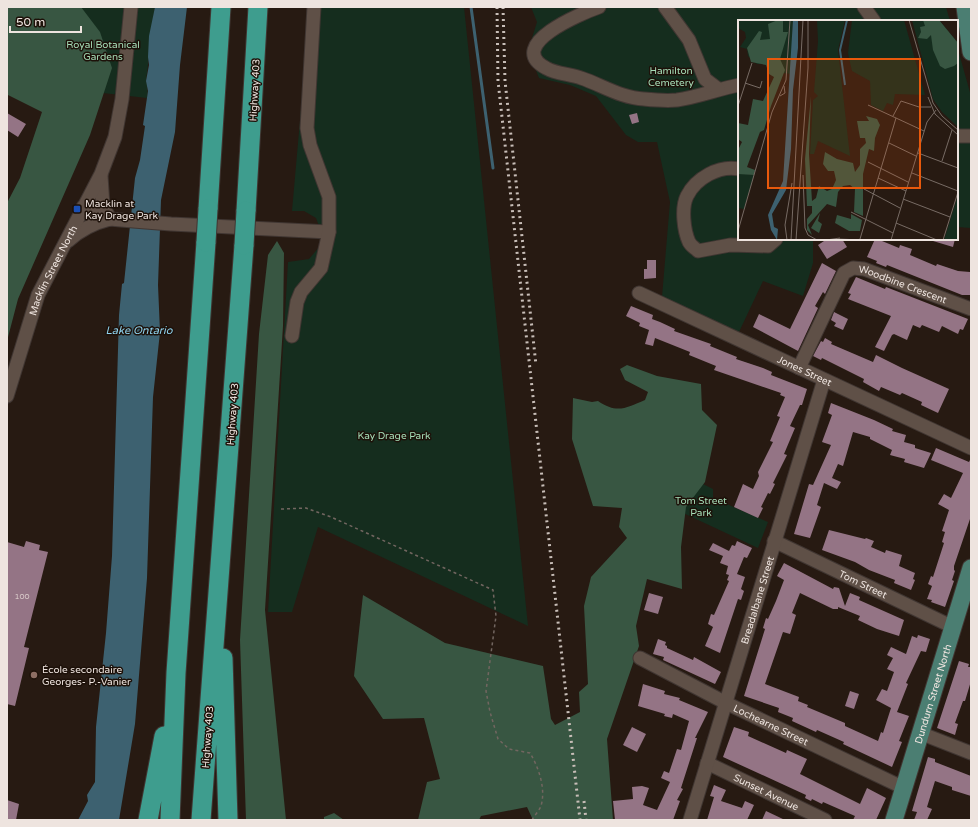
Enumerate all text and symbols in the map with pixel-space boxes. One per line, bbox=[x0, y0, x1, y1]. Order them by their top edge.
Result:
scale bar bbox=[10, 8, 81, 34]
text: 50 m bbox=[16, 15, 45, 29]
inset map bbox=[738, 20, 958, 240]
park label: Royal Botanical Gardens bbox=[66, 39, 140, 63]
street label: Highway 403 bbox=[247, 59, 263, 122]
park label: Hamilton Cemetery bbox=[648, 65, 695, 89]
place label: Macklin at Kay Drage Park bbox=[85, 198, 159, 222]
marker: Macklin at Kay Drage Park bbox=[72, 204, 82, 214]
street label: Macklin Street North bbox=[27, 224, 80, 317]
street label: Woodbine Crescent bbox=[858, 264, 948, 306]
water label: Lake Ontario bbox=[106, 324, 174, 337]
street label: Jones Street bbox=[775, 353, 834, 389]
street label: Highway 403 bbox=[225, 383, 241, 446]
park label: Kay Drage Park bbox=[358, 430, 431, 442]
park label: Tom Street Park bbox=[675, 495, 727, 519]
street label: Breadalbane Street bbox=[739, 555, 777, 646]
street label: Tom Street bbox=[837, 568, 889, 602]
house number: 100 bbox=[14, 592, 30, 601]
street label: Dundurn Street North bbox=[913, 643, 954, 745]
place label: École secondaire Georges- P.-Vanier bbox=[42, 664, 131, 688]
marker: École secondaire Georges- P.-Vanier bbox=[29, 670, 39, 680]
street label: Lochearne Street bbox=[731, 702, 810, 748]
street label: Highway 403 bbox=[200, 706, 216, 769]
street label: Sunset Avenue bbox=[731, 772, 801, 814]

